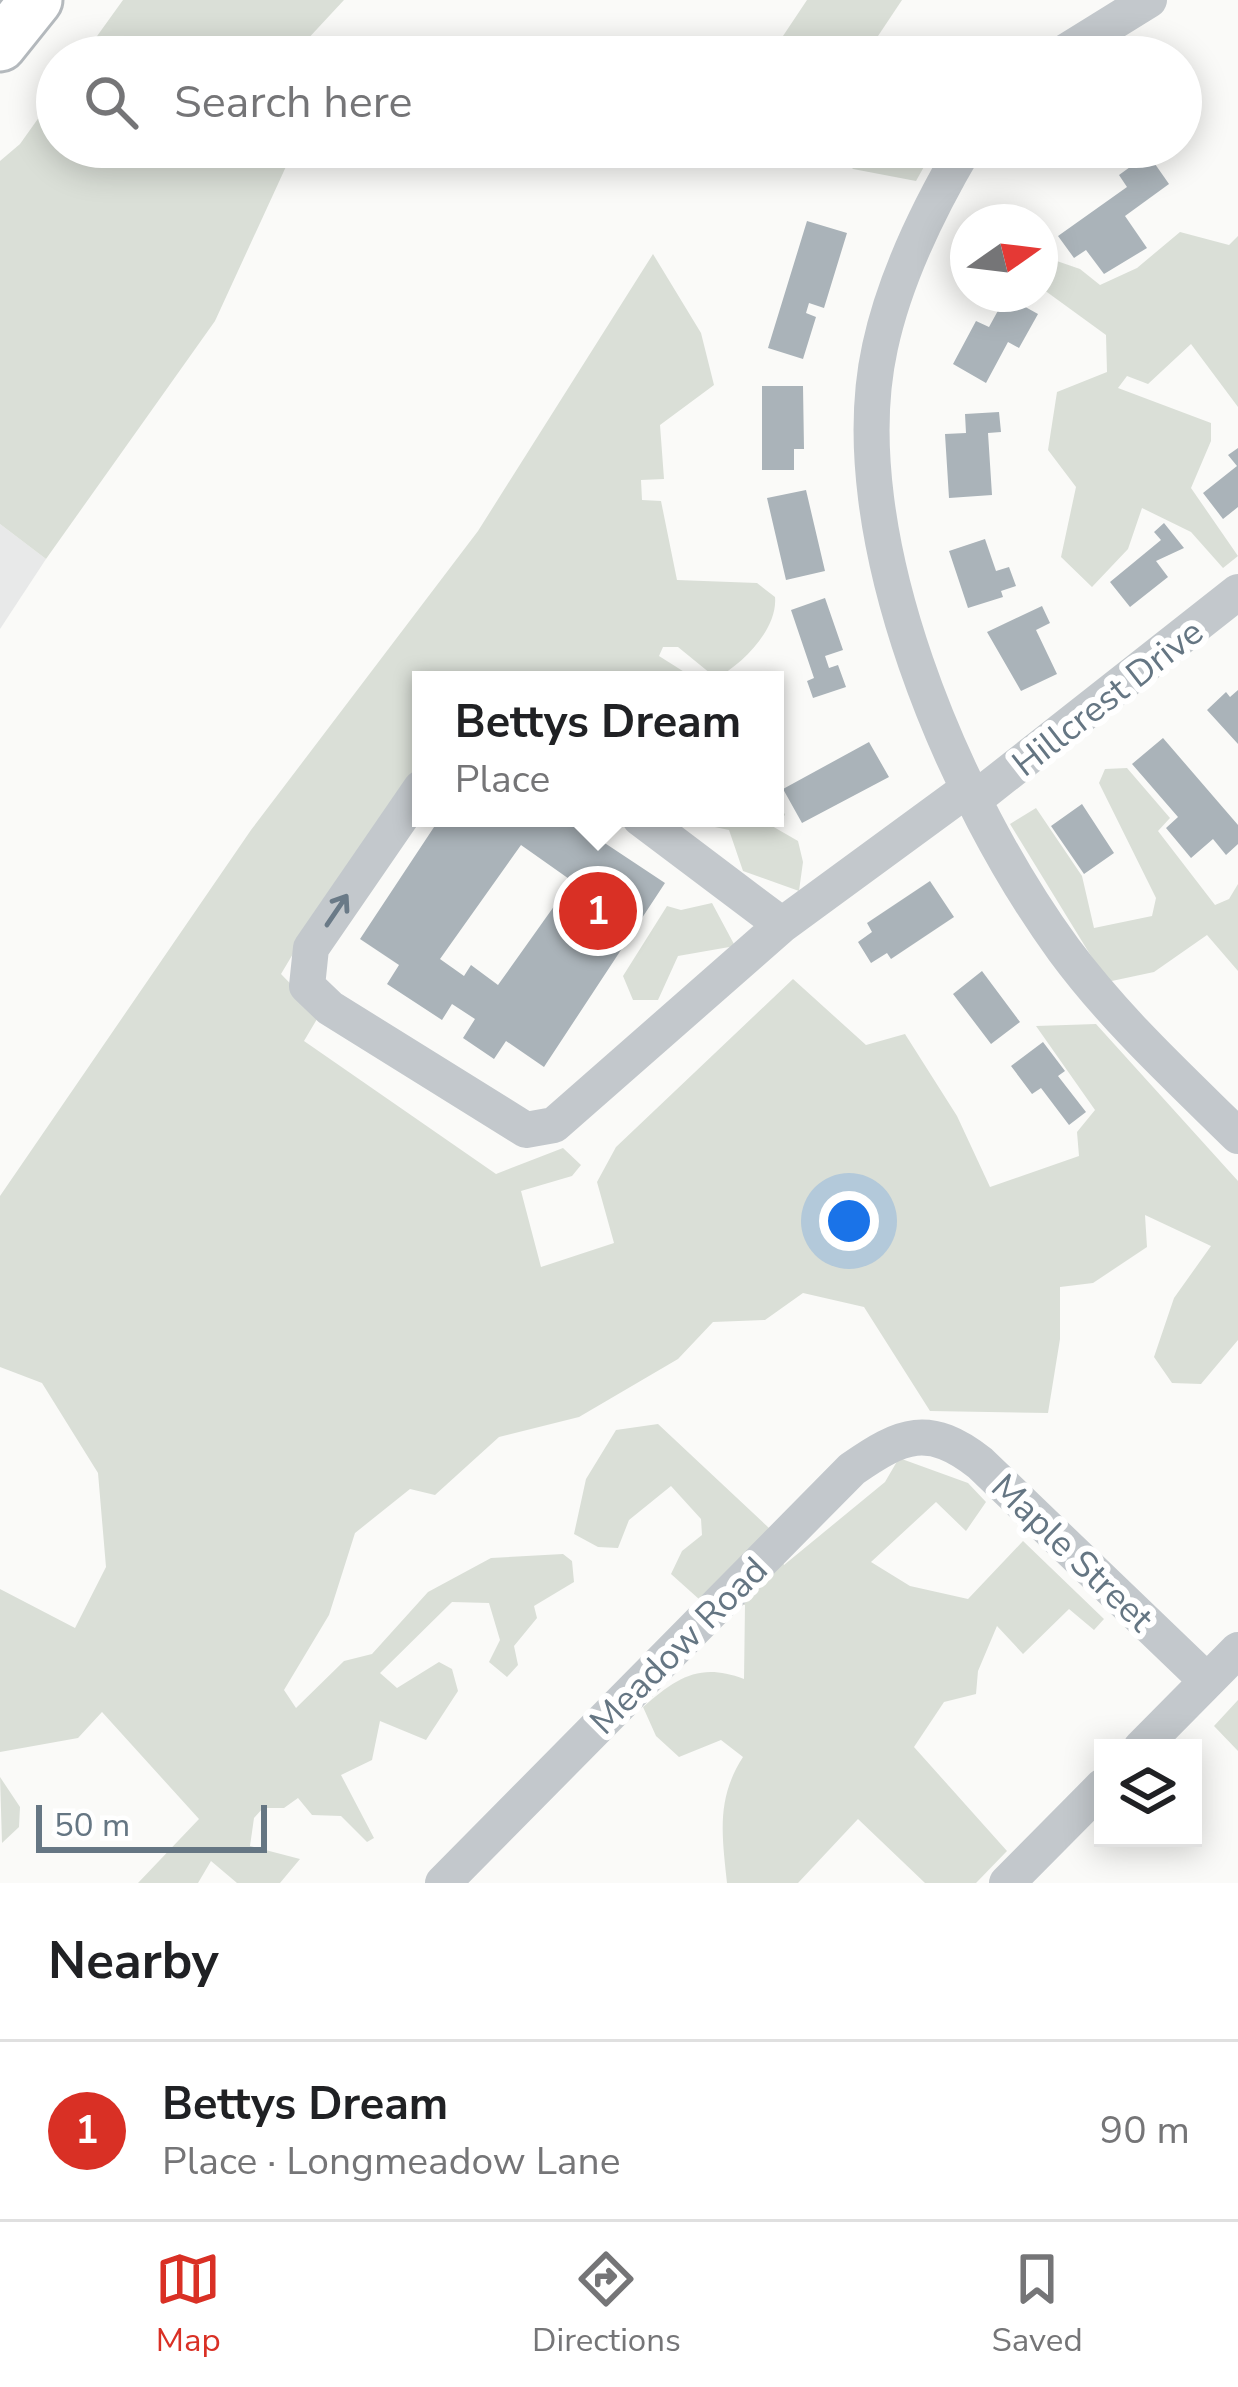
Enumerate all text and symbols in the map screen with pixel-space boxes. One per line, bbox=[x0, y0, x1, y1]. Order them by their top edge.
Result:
search box bbox=[36, 36, 1202, 168]
icon: search bbox=[78, 69, 144, 135]
text: Search here bbox=[174, 72, 413, 133]
north arrow bbox=[950, 204, 1058, 312]
street label: Hillcrest Drive bbox=[1002, 608, 1214, 788]
popup bbox=[412, 671, 784, 827]
text: Bettys Dream bbox=[455, 692, 741, 753]
text: Place bbox=[455, 753, 550, 806]
pin: 1 bbox=[559, 866, 637, 956]
one-way arrow bbox=[325, 894, 350, 928]
your location bbox=[819, 1191, 879, 1251]
street label: Maple Street bbox=[980, 1463, 1164, 1643]
street label: Meadow Road bbox=[579, 1546, 779, 1746]
map controls bbox=[1094, 1739, 1202, 1847]
button: layers bbox=[1094, 1739, 1202, 1847]
scale bar bbox=[36, 1799, 267, 1852]
text: 50 m bbox=[54, 1803, 130, 1848]
text: Nearby bbox=[48, 1926, 219, 1996]
text: Bettys Dream bbox=[162, 2074, 448, 2135]
text: 1 bbox=[75, 2104, 99, 2157]
text: 90 m bbox=[1100, 2104, 1190, 2157]
text: Place · Longmeadow Lane bbox=[162, 2135, 620, 2188]
tab: Map bbox=[155, 2246, 221, 2363]
tab: Directions bbox=[532, 2246, 681, 2363]
tab: Saved bbox=[991, 2246, 1083, 2363]

